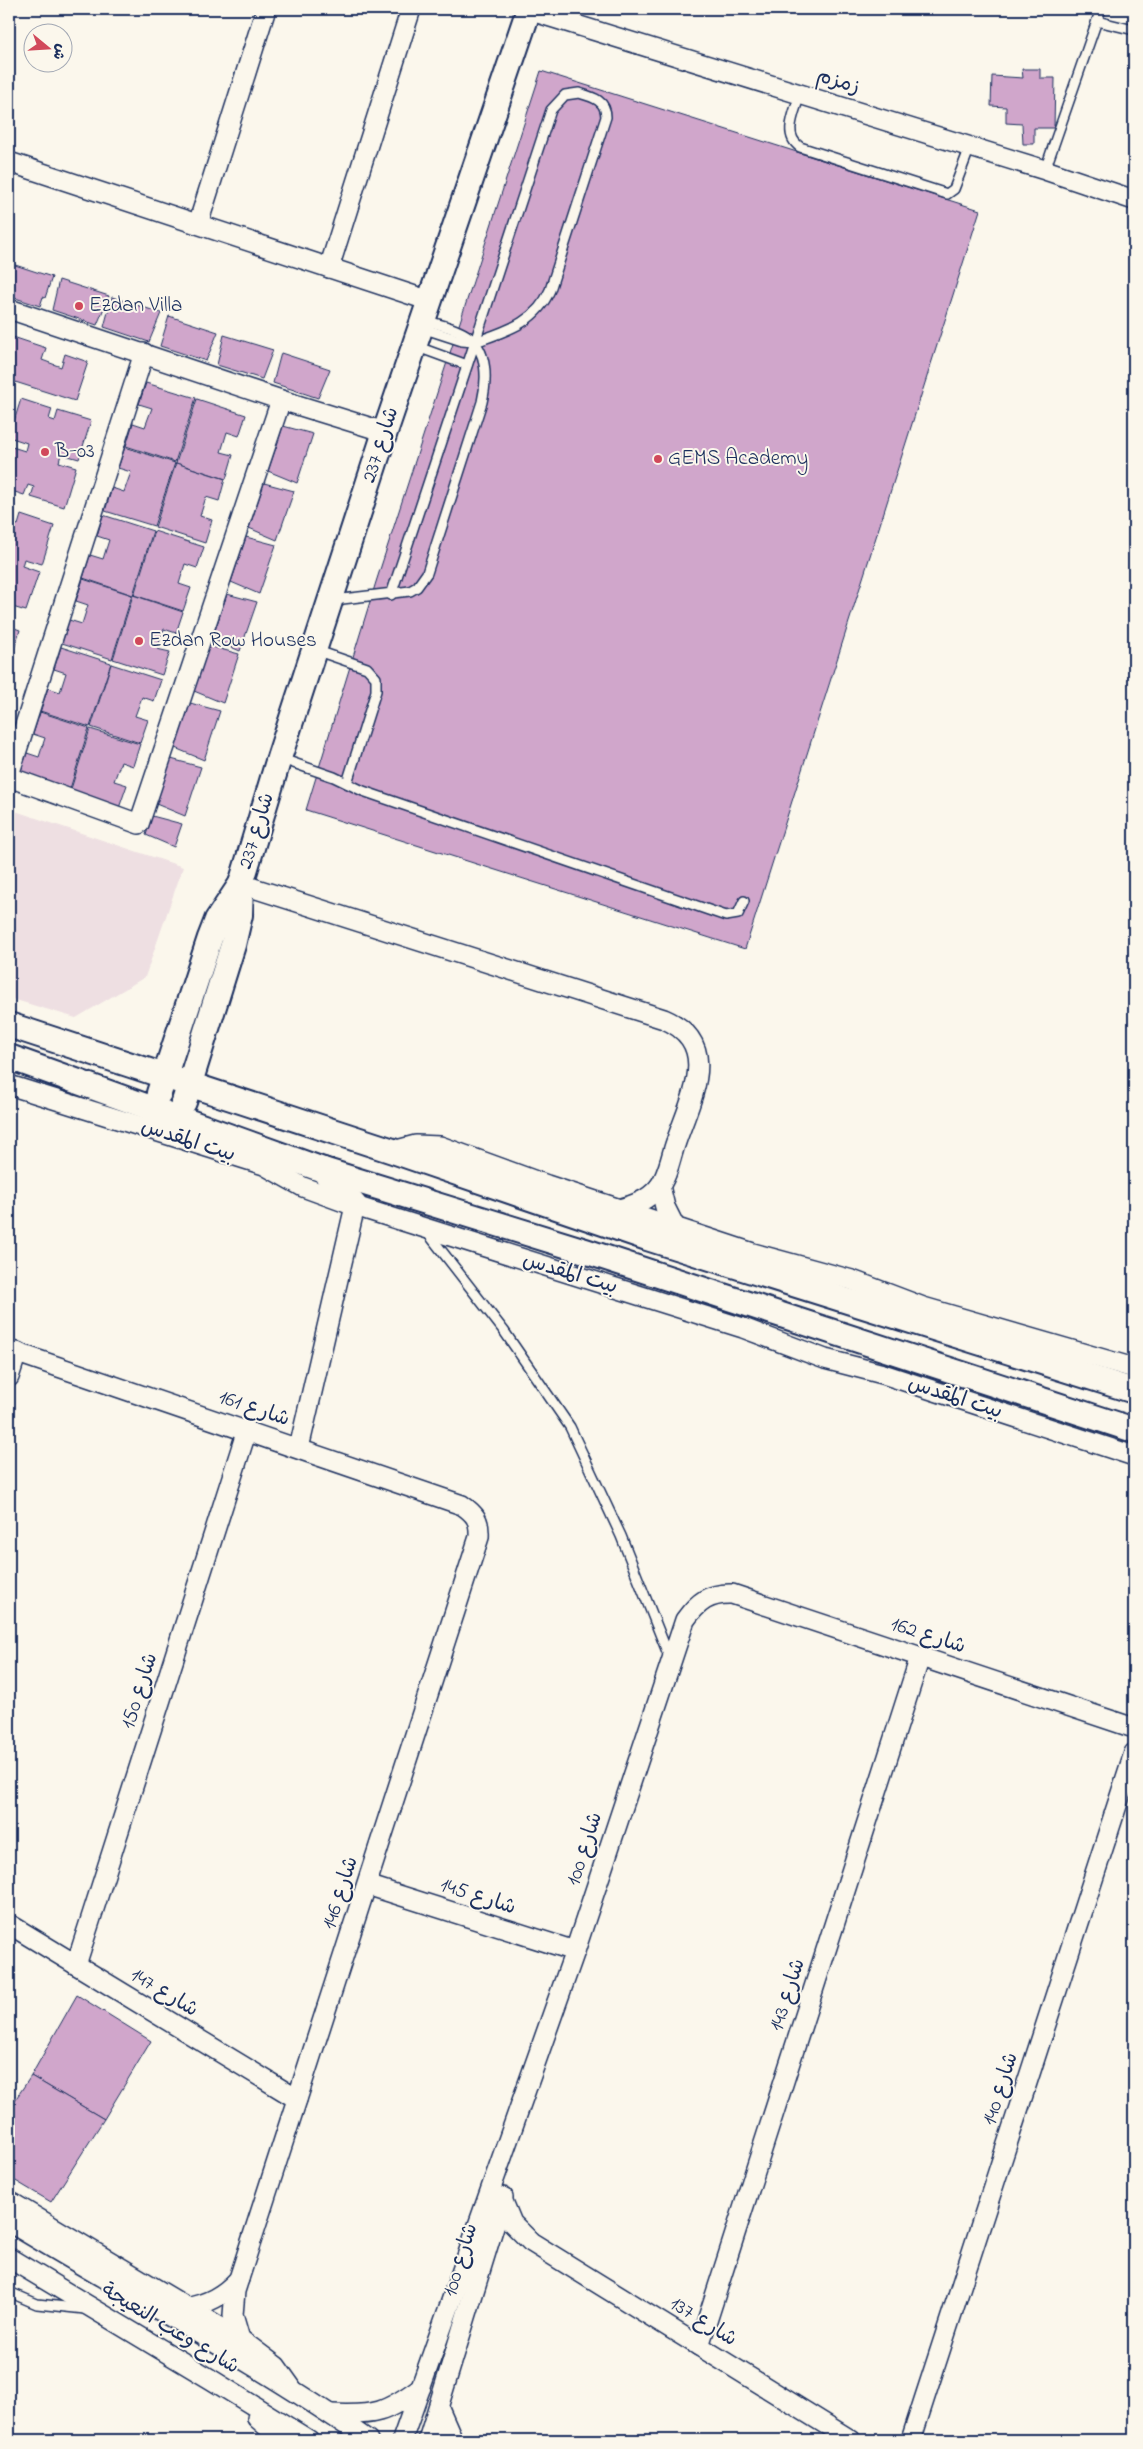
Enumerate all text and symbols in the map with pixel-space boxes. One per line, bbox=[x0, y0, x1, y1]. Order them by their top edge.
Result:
north arrow bbox=[22, 22, 72, 72]
text: ش bbox=[47, 41, 71, 62]
street label: زمزم bbox=[812, 61, 864, 103]
place label: Ezdan Villa bbox=[89, 291, 182, 321]
marker: Ezdan Villa bbox=[73, 300, 85, 312]
street label: شارع 237 bbox=[355, 403, 407, 487]
place label: B-03 bbox=[54, 437, 95, 467]
place label: GEMS Academy bbox=[668, 444, 808, 476]
marker: B-03 bbox=[39, 446, 51, 458]
marker: GEMS Academy bbox=[652, 453, 664, 465]
place label: Ezdan Row Houses bbox=[149, 626, 317, 656]
marker: Ezdan Row Houses bbox=[133, 635, 145, 647]
street label: شارع 237 bbox=[231, 789, 283, 873]
street label: بيت المقدس bbox=[137, 1112, 239, 1170]
street label: بيت المقدس bbox=[519, 1245, 621, 1303]
street label: بيت المقدس bbox=[904, 1369, 1006, 1427]
street label: شارع 161 bbox=[214, 1383, 294, 1435]
street label: شارع 162 bbox=[887, 1610, 969, 1662]
street label: شارع 150 bbox=[114, 1649, 166, 1733]
street label: شارع 100 bbox=[559, 1808, 611, 1890]
street label: شارع 146 bbox=[315, 1853, 367, 1933]
street label: شارع 145 bbox=[436, 1871, 520, 1923]
street label: شارع 143 bbox=[762, 1955, 814, 2035]
street label: شارع 147 bbox=[124, 1961, 204, 2025]
street label: شارع 140 bbox=[975, 2049, 1027, 2129]
street label: شارع 100 bbox=[436, 2219, 486, 2301]
street label: شارع وعب النعيجة bbox=[95, 2276, 245, 2382]
street label: شارع 137 bbox=[663, 2289, 743, 2355]

